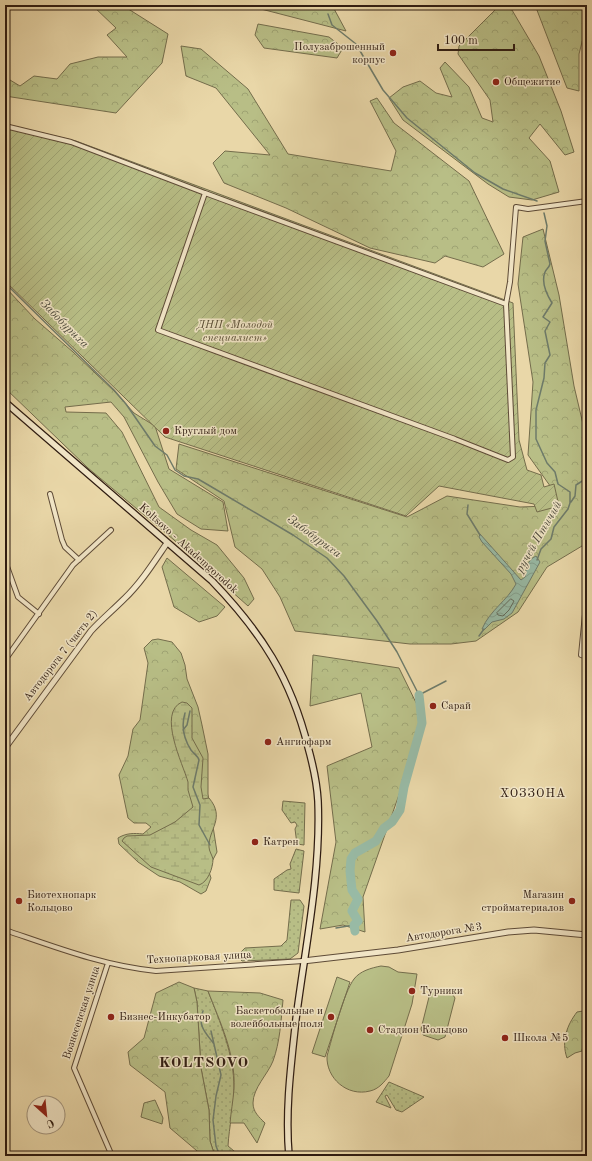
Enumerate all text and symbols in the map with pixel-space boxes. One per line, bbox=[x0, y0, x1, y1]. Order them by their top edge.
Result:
scale bar bbox=[438, 26, 514, 52]
text: 100 m bbox=[444, 35, 478, 47]
place label: Полузаброшенный корпус bbox=[294, 42, 385, 66]
marker: Полузаброшенный корпус bbox=[388, 48, 398, 58]
marker: Общежитие bbox=[491, 77, 501, 87]
place label: Общежитие bbox=[504, 77, 561, 88]
water label: Забобуриха bbox=[37, 297, 92, 351]
park label: ДНП «Молодой специалист» bbox=[195, 320, 274, 344]
marker: Круглый дом bbox=[161, 426, 171, 436]
place label: Круглый дом bbox=[174, 426, 237, 437]
water label: ручей Птичий bbox=[513, 499, 564, 576]
street label: Koltsovo - Akademgorodok bbox=[136, 502, 240, 596]
water label: Забобуриха bbox=[285, 513, 344, 561]
street label: Автодорога 7 (часть 2) bbox=[22, 608, 100, 704]
marker: Сарай bbox=[428, 701, 438, 711]
place label: Сарай bbox=[441, 701, 471, 712]
marker: Ангиофарм bbox=[263, 737, 273, 747]
place label: Ангиофарм bbox=[276, 737, 331, 748]
district label: ХОЗЗОНА bbox=[500, 788, 566, 800]
marker: Катрен bbox=[250, 837, 260, 847]
place label: Катрен bbox=[263, 837, 298, 848]
place label: Биотехнопарк Кольцово bbox=[27, 890, 97, 914]
place label: Магазин стройматериалов bbox=[482, 890, 564, 914]
marker: Биотехнопарк Кольцово bbox=[14, 896, 24, 906]
marker: Магазин стройматериалов bbox=[567, 896, 577, 906]
street label: Автодорога №3 bbox=[405, 922, 483, 944]
street label: Технопарковая улица bbox=[146, 950, 252, 966]
street label: Вознесенская улица bbox=[62, 964, 102, 1061]
marker: Турники bbox=[407, 986, 417, 996]
place label: Турники bbox=[420, 986, 463, 997]
place label: Баскетобольные и волейбольные поля bbox=[231, 1006, 323, 1030]
marker: Бизнес-Инкубатор bbox=[106, 1012, 116, 1022]
place label: Бизнес-Инкубатор bbox=[119, 1012, 211, 1023]
marker: Баскетобольные и волейбольные поля bbox=[326, 1012, 336, 1022]
marker: Стадион Кольцово bbox=[365, 1025, 375, 1035]
place label: Стадион Кольцово bbox=[378, 1025, 468, 1036]
marker: Школа №5 bbox=[500, 1033, 510, 1043]
place label: Школа №5 bbox=[513, 1033, 568, 1044]
district label: KOLTSOVO bbox=[159, 1056, 249, 1071]
north arrow bbox=[26, 1095, 66, 1135]
text: С bbox=[44, 1116, 56, 1129]

